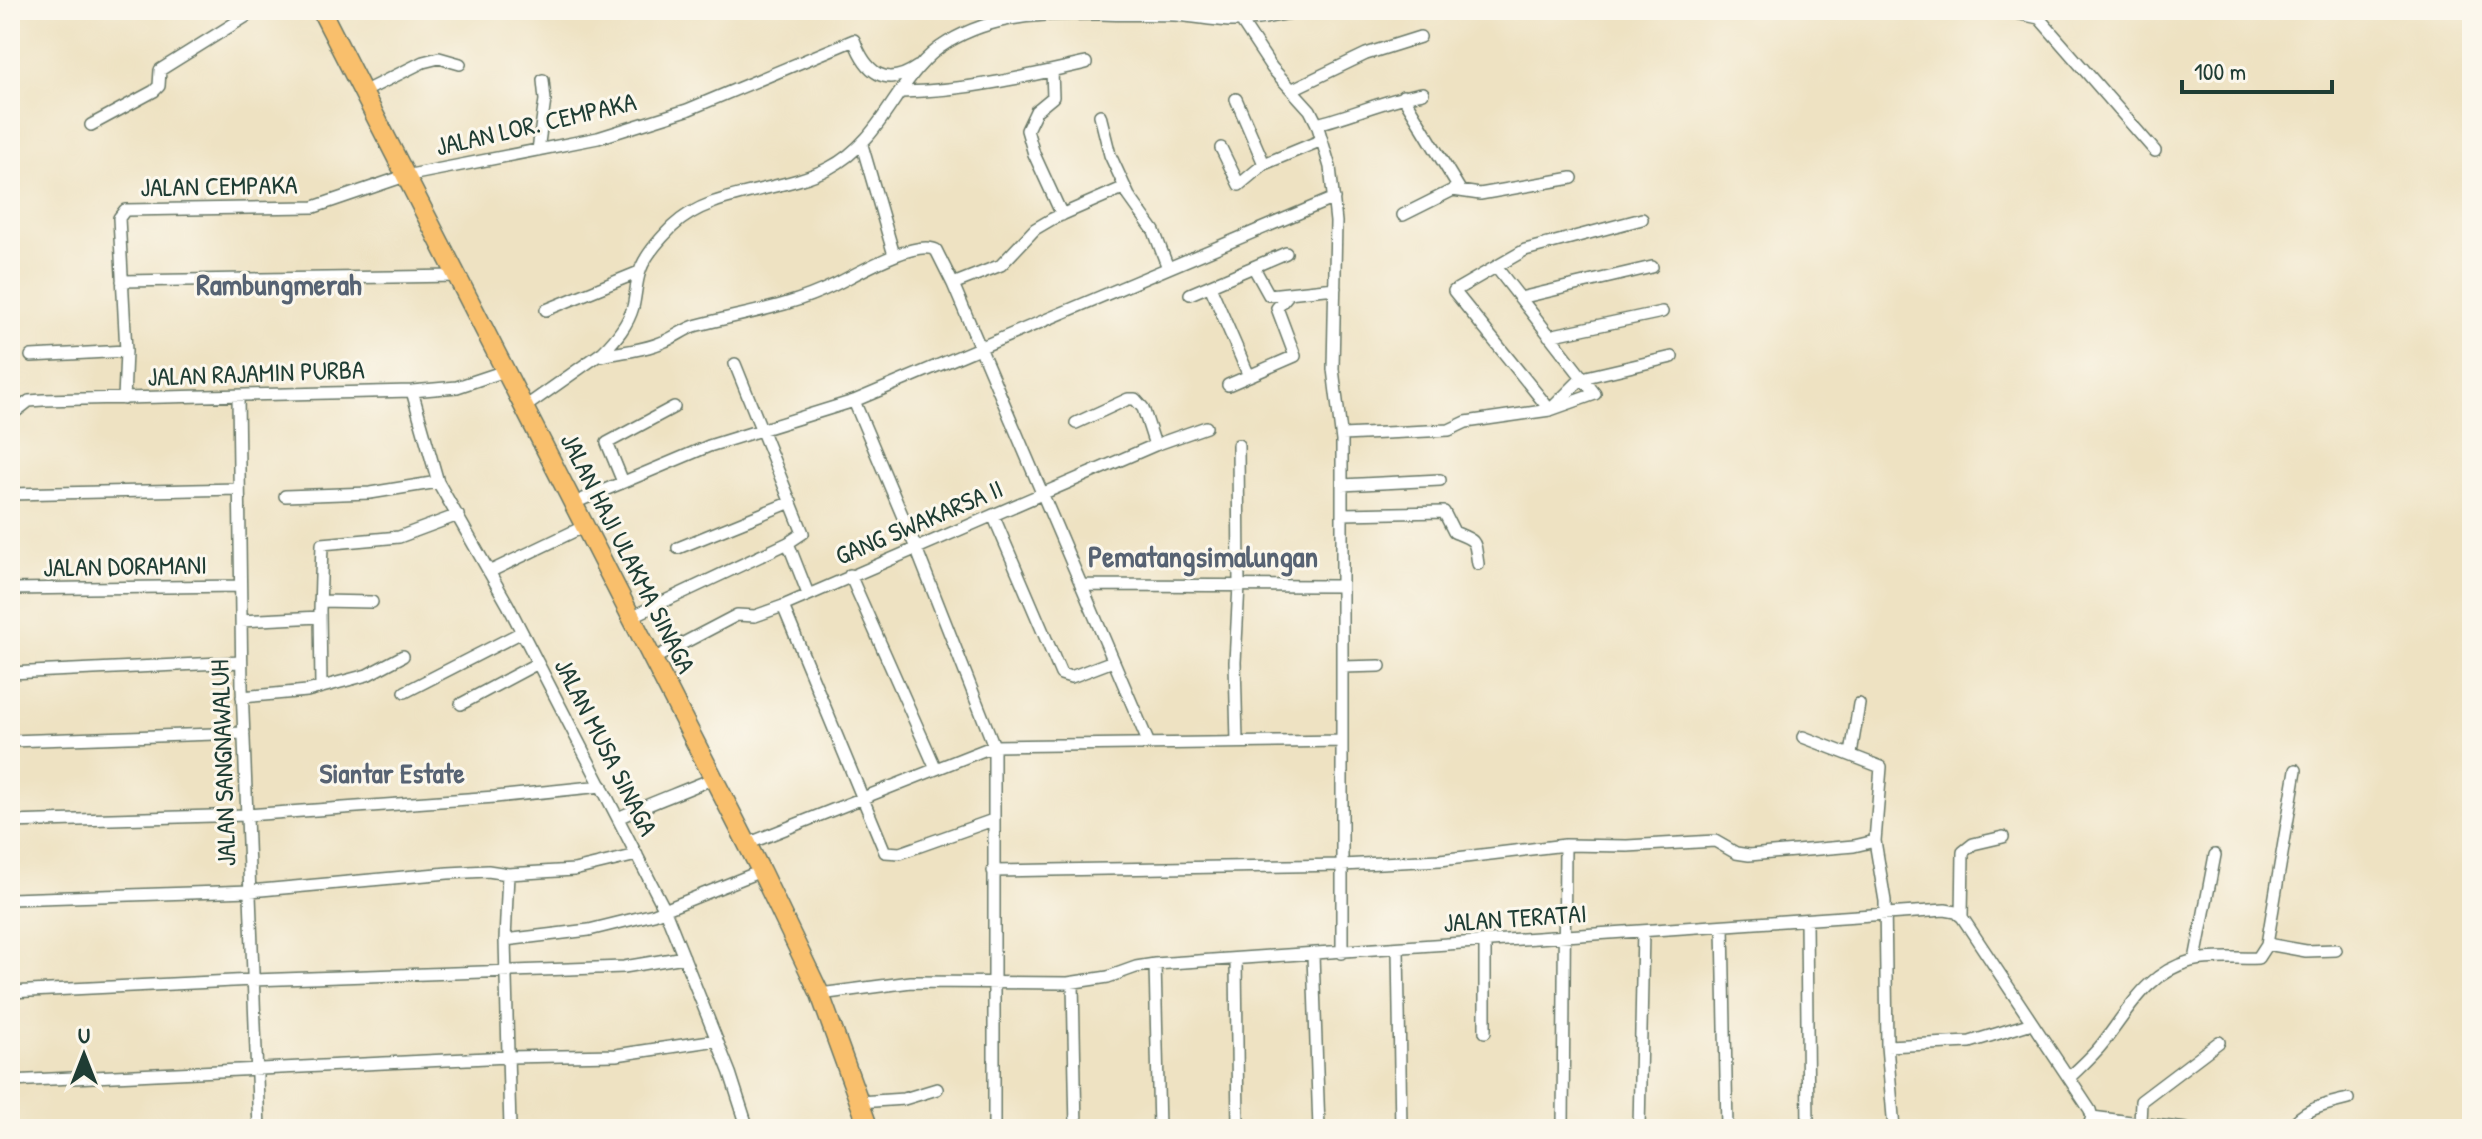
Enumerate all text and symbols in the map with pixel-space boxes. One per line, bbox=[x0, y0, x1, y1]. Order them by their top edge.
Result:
scale bar bbox=[2182, 44, 2332, 94]
text: 100 m bbox=[2194, 55, 2246, 87]
street label: JALAN LOR. CEMPAKA bbox=[432, 83, 640, 164]
street label: JALAN CEMPAKA bbox=[140, 167, 298, 204]
district label: Rambungmerah bbox=[196, 264, 362, 305]
street label: JALAN RAJAMIN PURBA bbox=[147, 351, 365, 394]
street label: JALAN HAJI ULAKMA SINAGA bbox=[553, 427, 704, 679]
street label: GANG SWAKARSA II bbox=[830, 470, 1008, 573]
district label: Pematangsimalungan bbox=[1088, 536, 1318, 577]
street label: JALAN DORAMANI bbox=[43, 547, 207, 584]
street label: JALAN MUSA SINAGA bbox=[547, 652, 666, 842]
street label: JALAN SANGNAWALUH bbox=[201, 659, 244, 867]
district label: Siantar Estate bbox=[319, 754, 465, 792]
street label: JALAN TERATAI bbox=[1442, 895, 1588, 940]
north arrow bbox=[44, 1015, 124, 1095]
text: U bbox=[78, 1020, 90, 1050]

